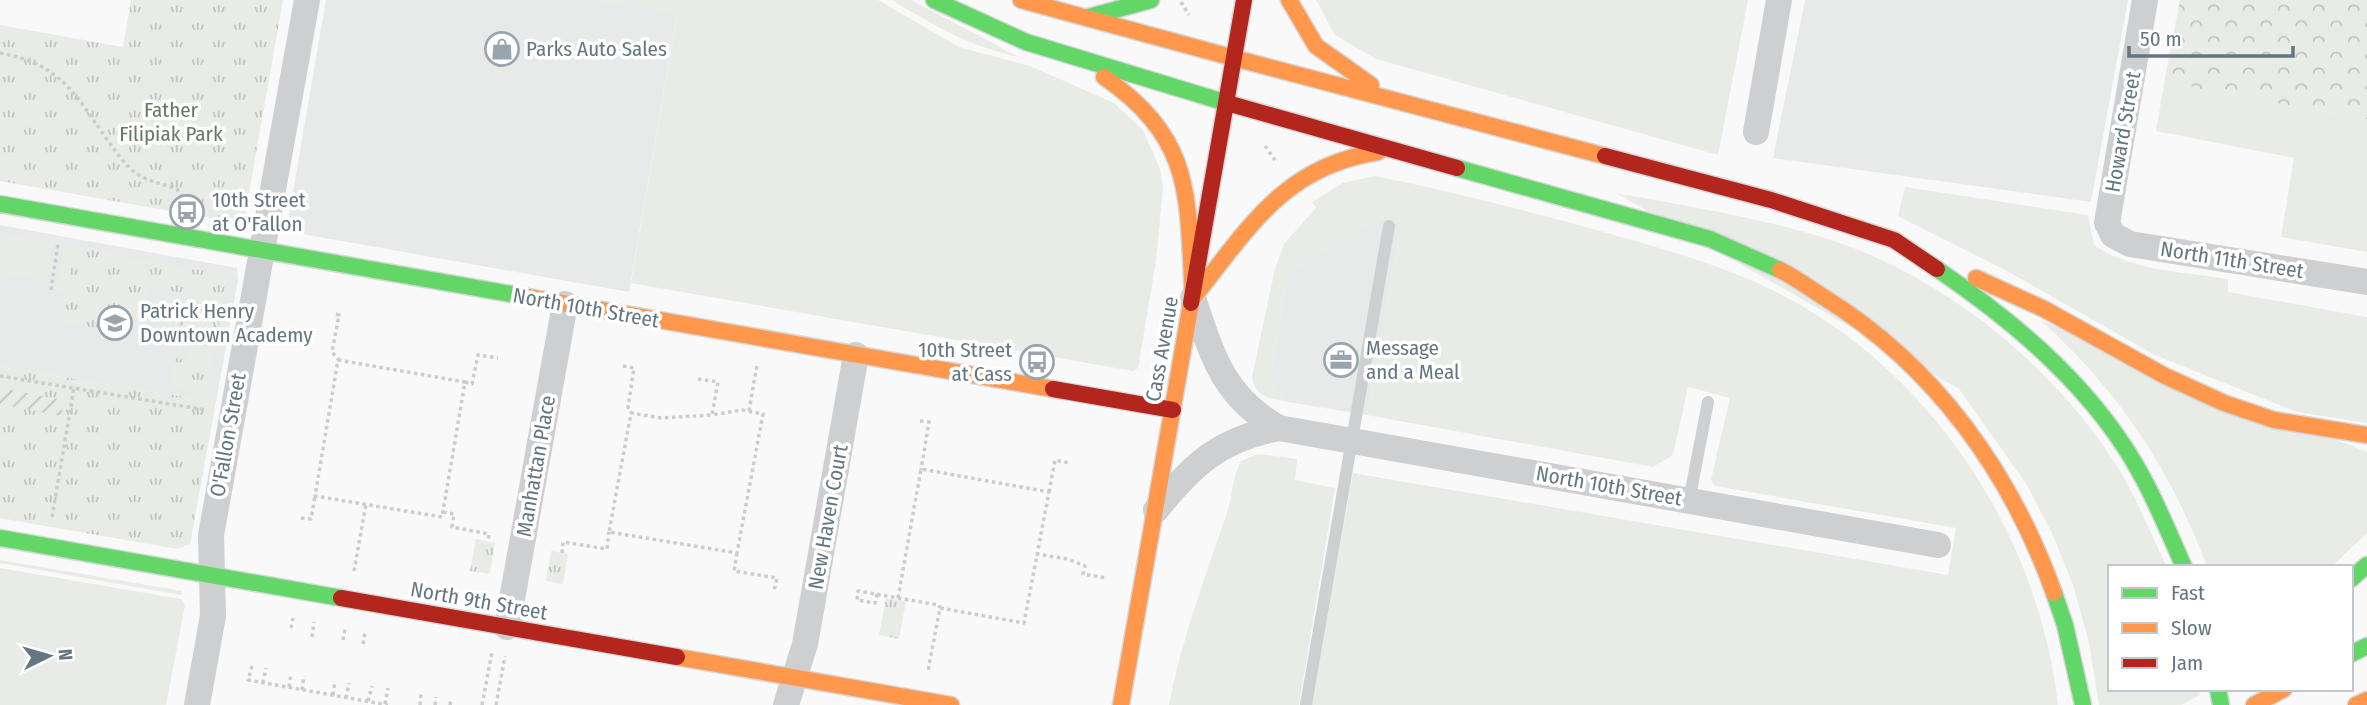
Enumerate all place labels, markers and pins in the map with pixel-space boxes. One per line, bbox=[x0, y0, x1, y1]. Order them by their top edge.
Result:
shop icon: Parks Auto Sales bbox=[483, 30, 521, 68]
place label: Parks Auto Sales bbox=[526, 36, 667, 62]
place label: 10th Street at O'Fallon bbox=[212, 187, 306, 237]
bus stop icon: 10th Street at O'Fallon bbox=[168, 193, 206, 231]
place label: Patrick Henry Downtown Academy bbox=[140, 298, 313, 348]
school or university icon: Patrick Henry Downtown Academy bbox=[96, 304, 134, 342]
place label: Message and a Meal bbox=[1366, 335, 1460, 385]
place label: 10th Street at Cass bbox=[918, 337, 1012, 387]
office icon: Message and a Meal bbox=[1322, 341, 1360, 379]
bus stop icon: 10th Street at Cass bbox=[1018, 343, 1056, 381]

